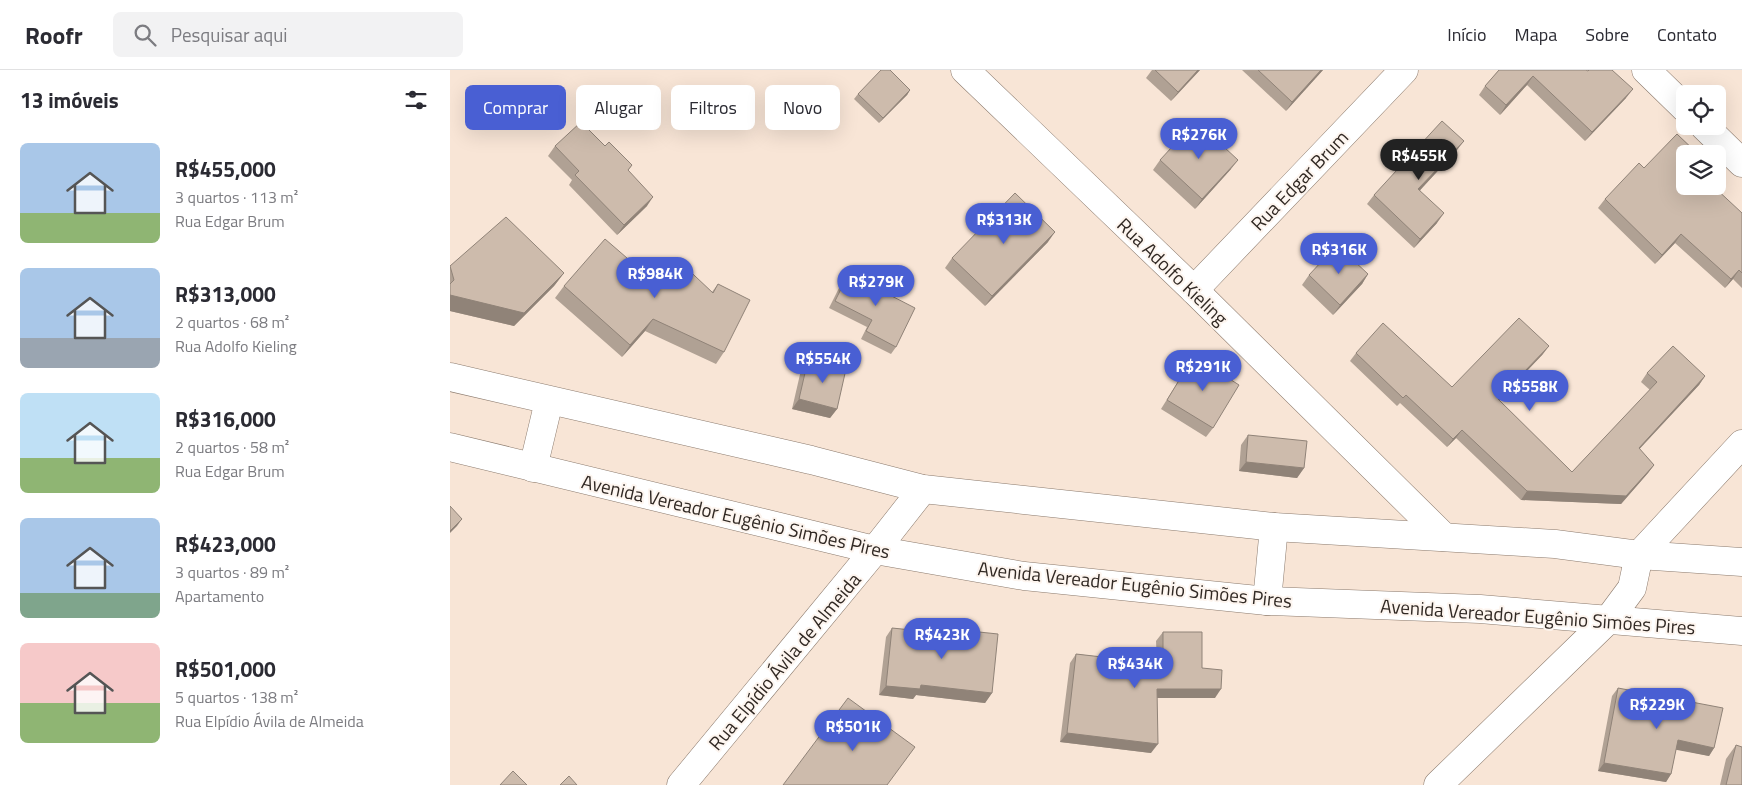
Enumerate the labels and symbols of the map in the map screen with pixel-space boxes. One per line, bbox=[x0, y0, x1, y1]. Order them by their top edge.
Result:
pin: R$276K bbox=[1158, 118, 1240, 160]
street label: Rua Edgar Brum bbox=[1243, 123, 1355, 237]
pin: R$455K bbox=[1378, 138, 1460, 181]
pin: R$313K bbox=[963, 202, 1045, 245]
street label: Rua Adolfo Kieling bbox=[1111, 210, 1235, 332]
pin: R$316K bbox=[1298, 232, 1380, 275]
pin: R$984K bbox=[614, 256, 696, 299]
pin: R$279K bbox=[835, 264, 917, 307]
pin: R$554K bbox=[782, 342, 864, 384]
pin: R$291K bbox=[1162, 350, 1244, 392]
pin: R$558K bbox=[1489, 370, 1571, 412]
street label: Avenida Vereador Eugênio Simões Pires bbox=[579, 466, 893, 566]
street label: Avenida Vereador Eugênio Simões Pires bbox=[977, 553, 1294, 615]
street label: Rua Elpídio Ávila de Almeida bbox=[701, 566, 867, 756]
street label: Avenida Vereador Eugênio Simões Pires bbox=[1380, 591, 1697, 641]
pin: R$423K bbox=[901, 618, 983, 660]
pin: R$434K bbox=[1094, 646, 1176, 689]
pin: R$229K bbox=[1616, 688, 1698, 730]
pin: R$501K bbox=[812, 710, 894, 752]

